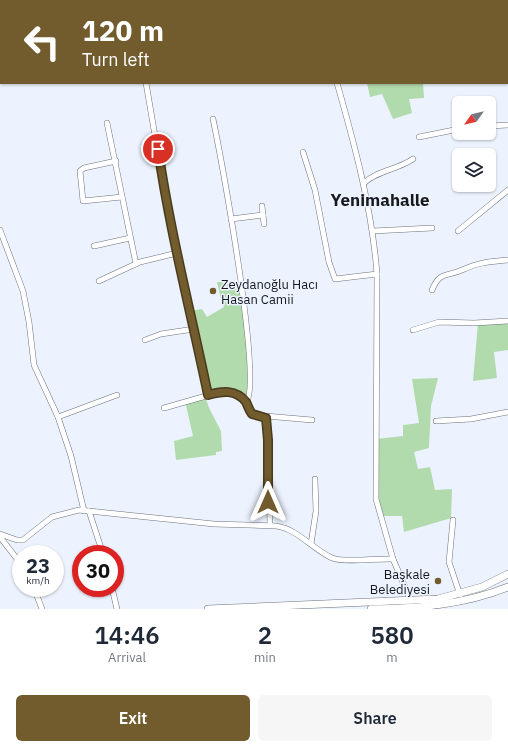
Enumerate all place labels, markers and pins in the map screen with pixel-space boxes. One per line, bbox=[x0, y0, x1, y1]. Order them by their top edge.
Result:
pin bbox=[141, 132, 175, 166]
place label: Zeydanoğlu Hacı Hasan Camii bbox=[221, 276, 318, 308]
marker: Zeydanoğlu Hacı Hasan Camii bbox=[208, 286, 218, 296]
place label: Başkale Belediyesi bbox=[370, 566, 430, 598]
marker: Başkale Belediyesi bbox=[433, 576, 443, 586]

